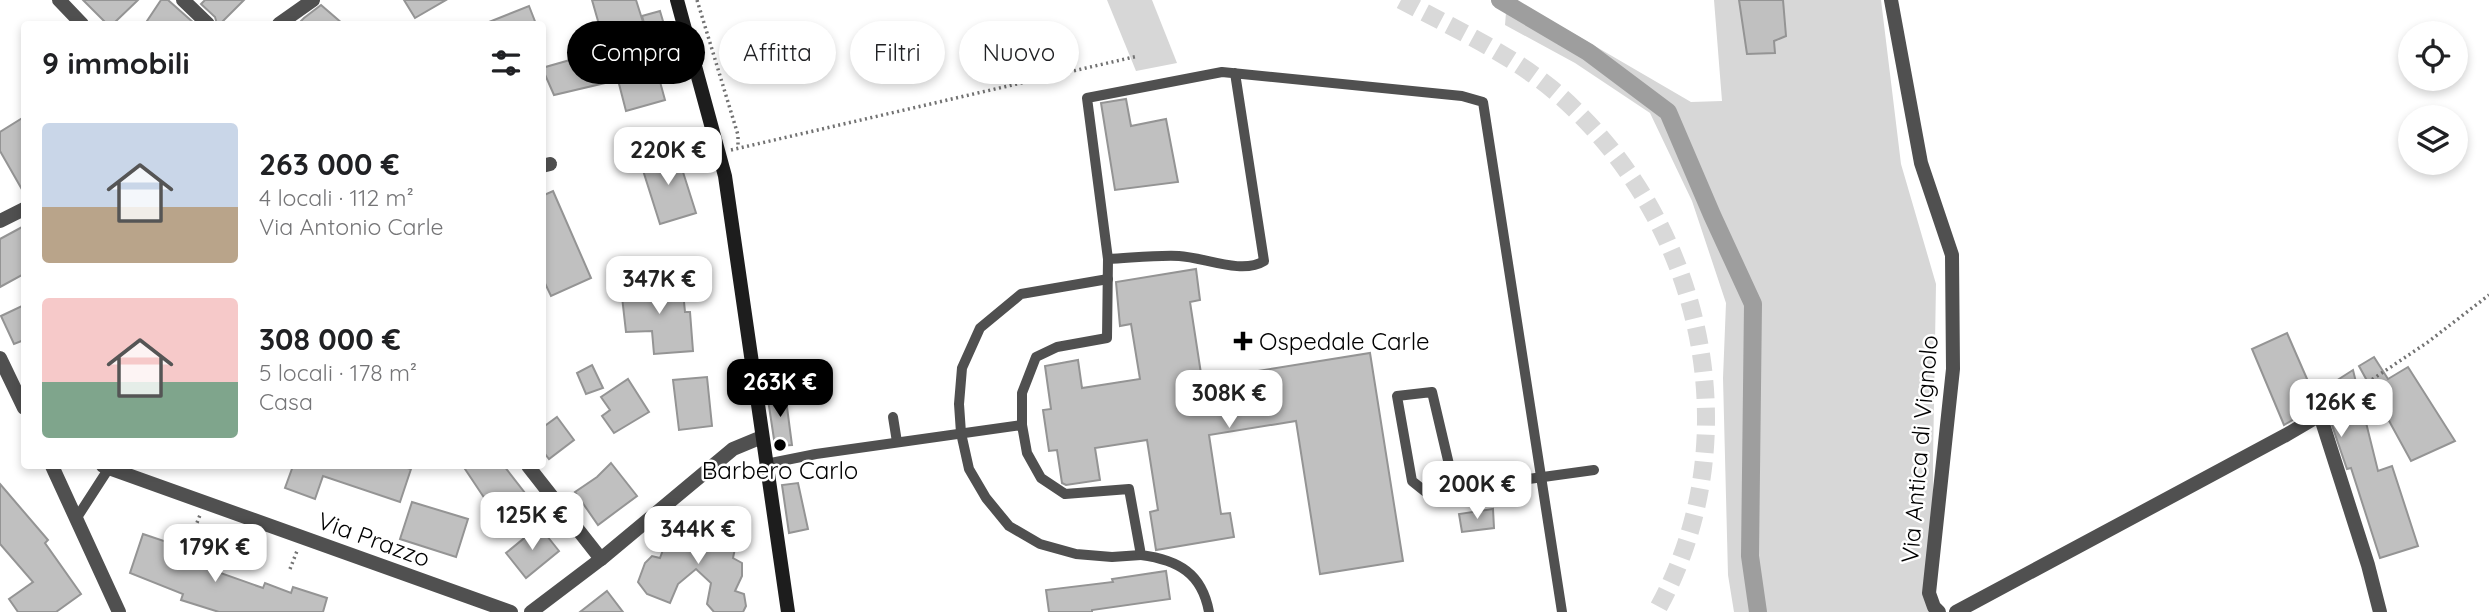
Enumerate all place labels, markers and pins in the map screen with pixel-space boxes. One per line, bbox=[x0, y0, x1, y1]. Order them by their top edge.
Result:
pin: 220K € bbox=[611, 128, 725, 187]
pin: 347K € bbox=[602, 256, 716, 316]
place label: Ospedale Carle bbox=[1259, 326, 1430, 356]
marker: Ospedale Carle bbox=[1233, 331, 1253, 351]
pin: 263K € bbox=[723, 360, 837, 419]
pin: 308K € bbox=[1172, 370, 1286, 430]
pin: 126K € bbox=[2284, 380, 2398, 439]
marker: Barbero Carlo bbox=[772, 437, 788, 453]
place label: Barbero Carlo bbox=[702, 455, 858, 485]
pin: 200K € bbox=[1420, 462, 1534, 521]
pin: 125K € bbox=[475, 492, 589, 552]
pin: 344K € bbox=[641, 506, 755, 566]
pin: 179K € bbox=[158, 524, 272, 584]

